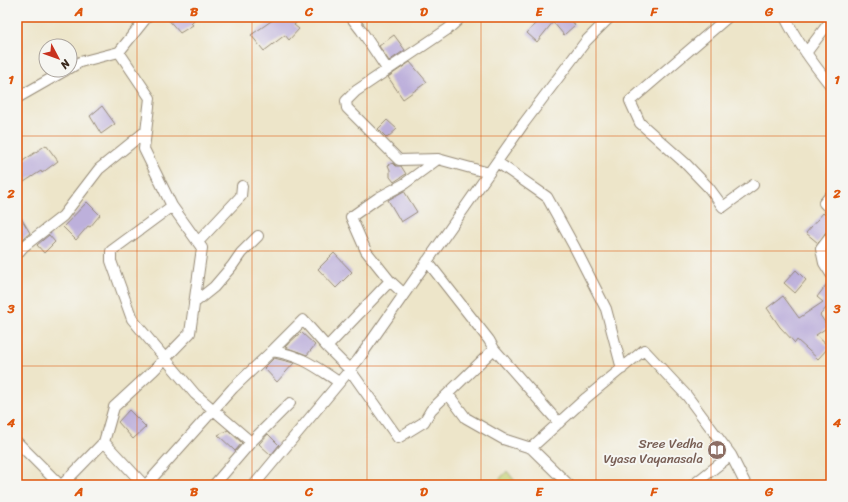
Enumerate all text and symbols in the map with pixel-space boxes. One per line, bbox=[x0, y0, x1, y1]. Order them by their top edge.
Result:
text: A bbox=[74, 0, 83, 23]
text: B bbox=[190, 0, 199, 23]
text: C bbox=[304, 0, 314, 23]
text: D bbox=[420, 0, 428, 23]
text: E bbox=[535, 0, 544, 23]
text: F bbox=[649, 0, 658, 23]
text: G bbox=[764, 0, 774, 23]
north arrow bbox=[38, 38, 78, 78]
text: N bbox=[55, 54, 75, 74]
text: 1 bbox=[8, 68, 14, 91]
text: 1 bbox=[834, 68, 840, 91]
text: 2 bbox=[6, 182, 15, 205]
text: 2 bbox=[832, 182, 841, 205]
text: 3 bbox=[6, 297, 15, 320]
text: 3 bbox=[832, 297, 841, 320]
text: 4 bbox=[6, 411, 16, 434]
text: 4 bbox=[832, 411, 842, 434]
place label: Sree Vedha Vyasa Vayanasala bbox=[604, 432, 703, 470]
library icon: Sree Vedha Vyasa Vayanasala bbox=[706, 439, 728, 461]
text: A bbox=[74, 480, 83, 502]
text: B bbox=[190, 480, 199, 502]
text: C bbox=[304, 480, 314, 502]
text: D bbox=[420, 480, 428, 502]
text: E bbox=[535, 480, 544, 502]
text: F bbox=[649, 480, 658, 502]
text: G bbox=[764, 480, 774, 502]

